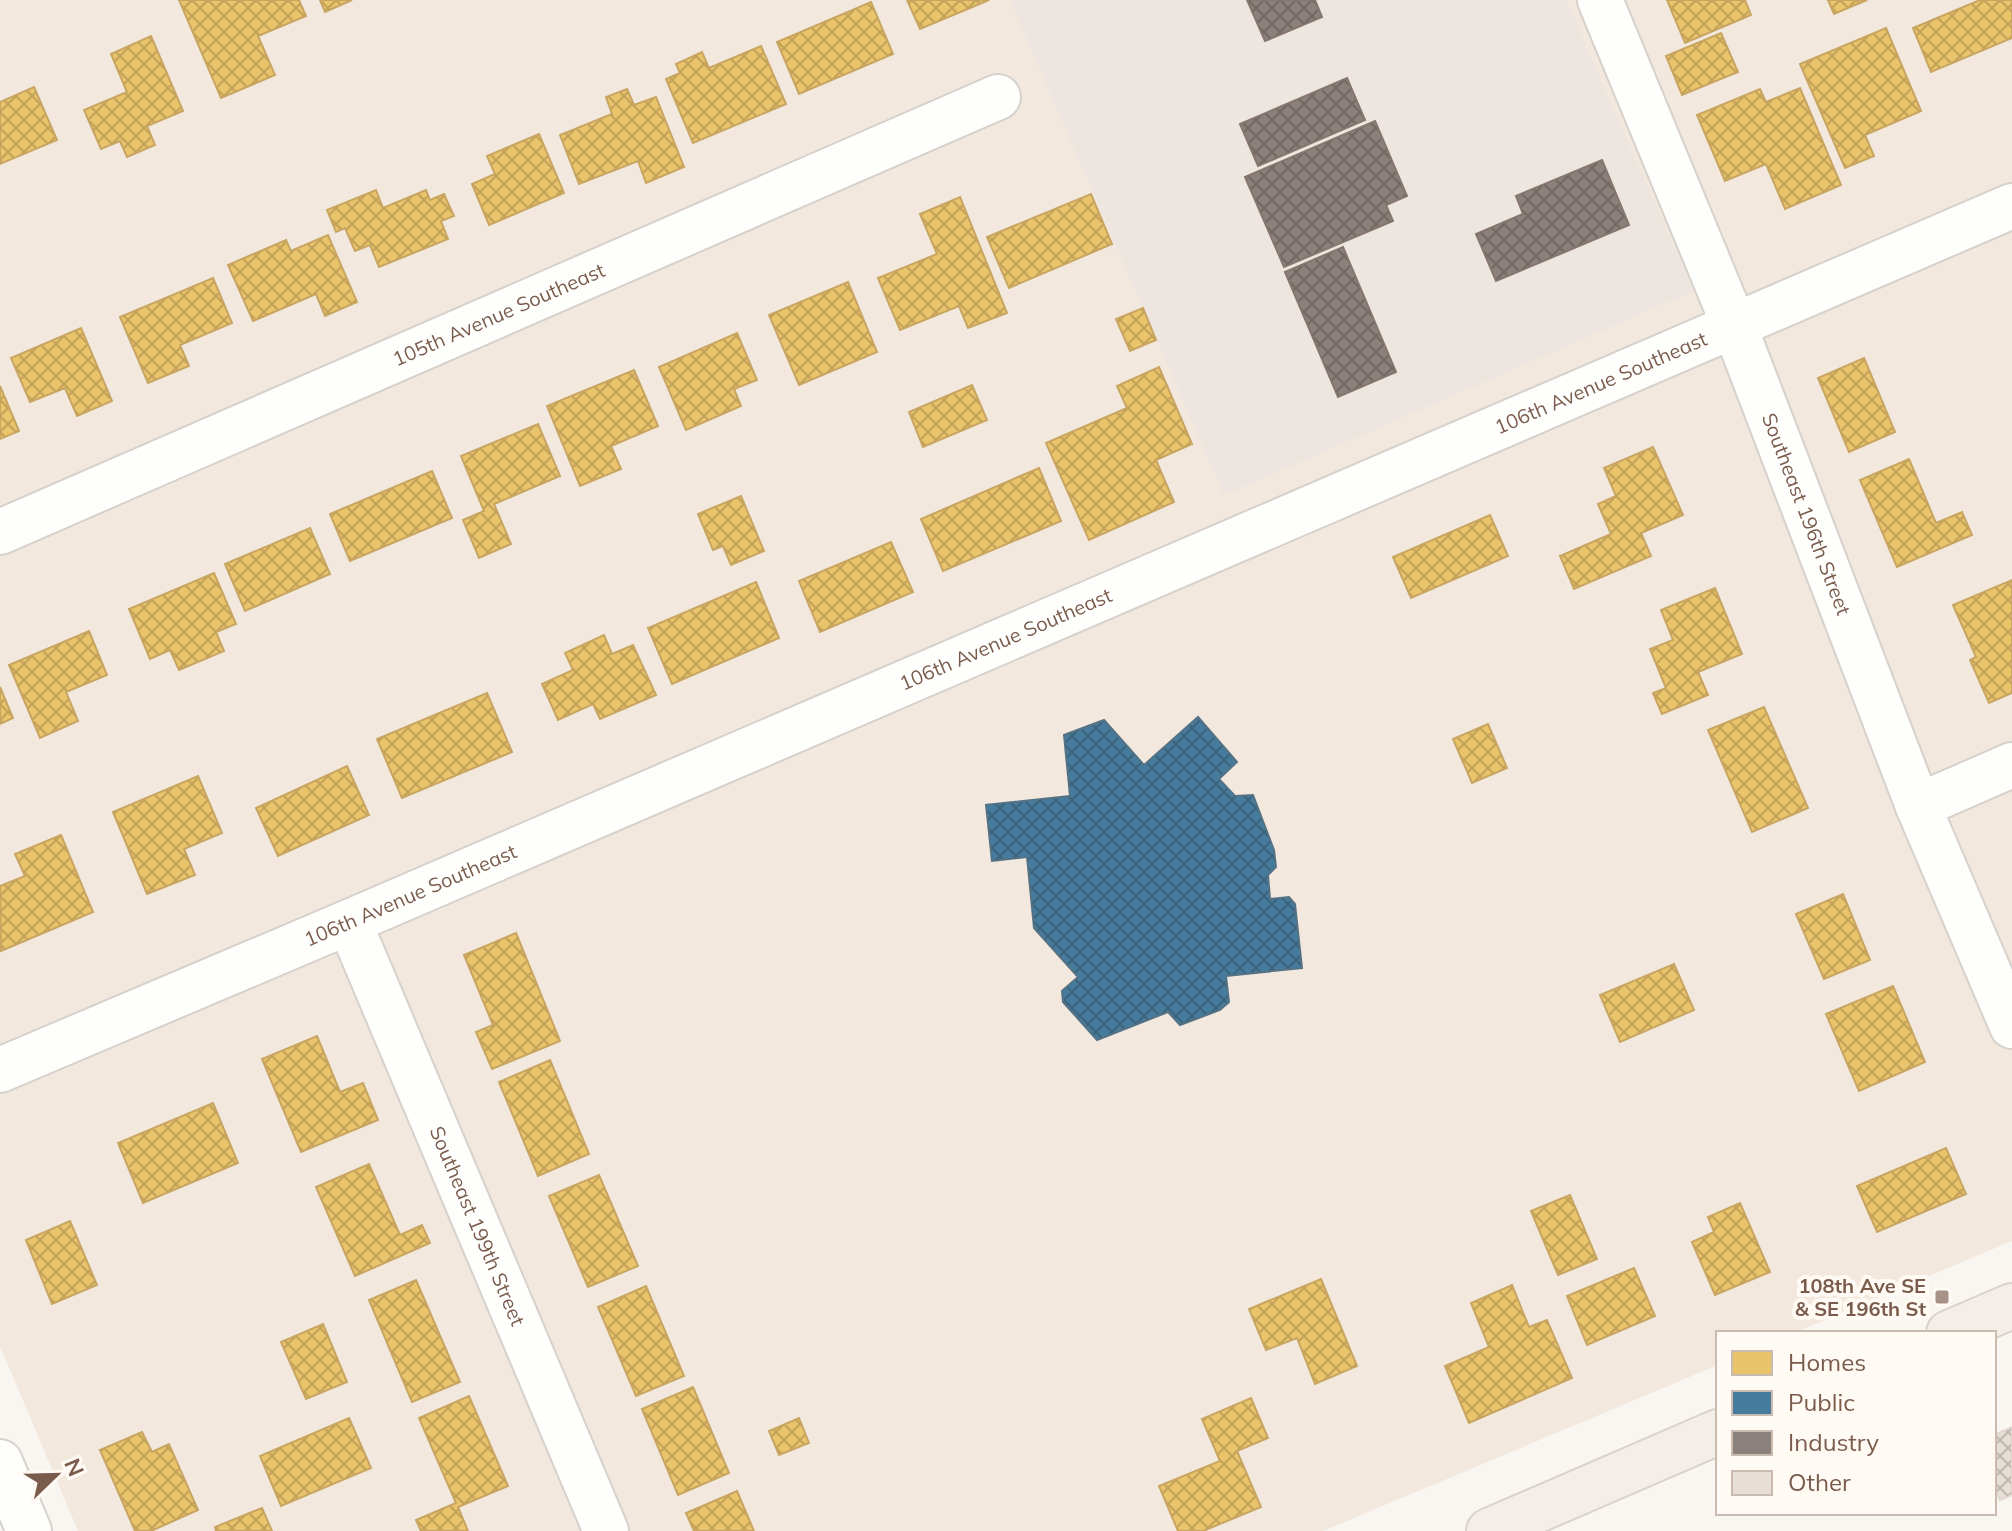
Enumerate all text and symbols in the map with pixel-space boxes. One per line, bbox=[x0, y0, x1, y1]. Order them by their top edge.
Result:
street label: 105th Avenue Southeast bbox=[389, 257, 608, 371]
street label: 106th Avenue Southeast bbox=[1491, 326, 1711, 439]
street label: Southeast 196th Street bbox=[1757, 409, 1857, 619]
street label: 106th Avenue Southeast bbox=[895, 582, 1115, 696]
street label: 106th Avenue Southeast bbox=[300, 838, 520, 952]
street label: Southeast 199th Street bbox=[425, 1122, 531, 1329]
place label: 108th Ave SE & SE 196th St bbox=[1795, 1273, 1926, 1321]
marker: 108th Ave SE & SE 196th St bbox=[1933, 1288, 1951, 1306]
legend bbox=[1716, 1331, 1996, 1515]
text: Homes bbox=[1788, 1347, 1866, 1377]
text: Public bbox=[1788, 1387, 1855, 1417]
text: Industry bbox=[1788, 1427, 1879, 1457]
north arrow bbox=[16, 1435, 96, 1515]
text: N bbox=[58, 1454, 91, 1480]
text: Other bbox=[1788, 1467, 1851, 1497]

